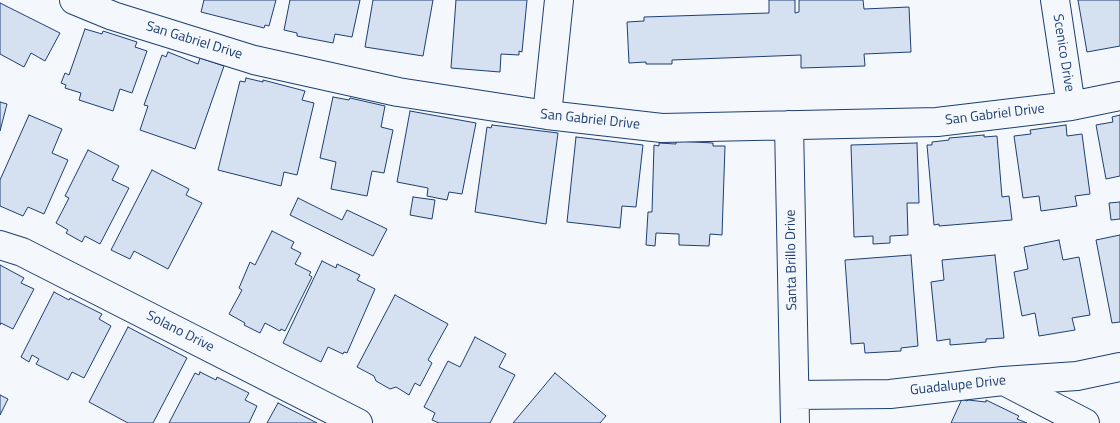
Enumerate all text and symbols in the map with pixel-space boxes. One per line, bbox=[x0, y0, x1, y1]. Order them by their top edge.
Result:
street label: Scenico Drive bbox=[1049, 13, 1077, 93]
street label: San Gabriel Drive bbox=[144, 18, 244, 64]
street label: San Gabriel Drive bbox=[944, 101, 1046, 129]
street label: San Gabriel Drive bbox=[539, 106, 641, 134]
street label: Santa Brillo Drive bbox=[783, 209, 801, 311]
street label: Solano Drive bbox=[143, 308, 217, 356]
street label: Guadalupe Drive bbox=[909, 373, 1007, 399]

